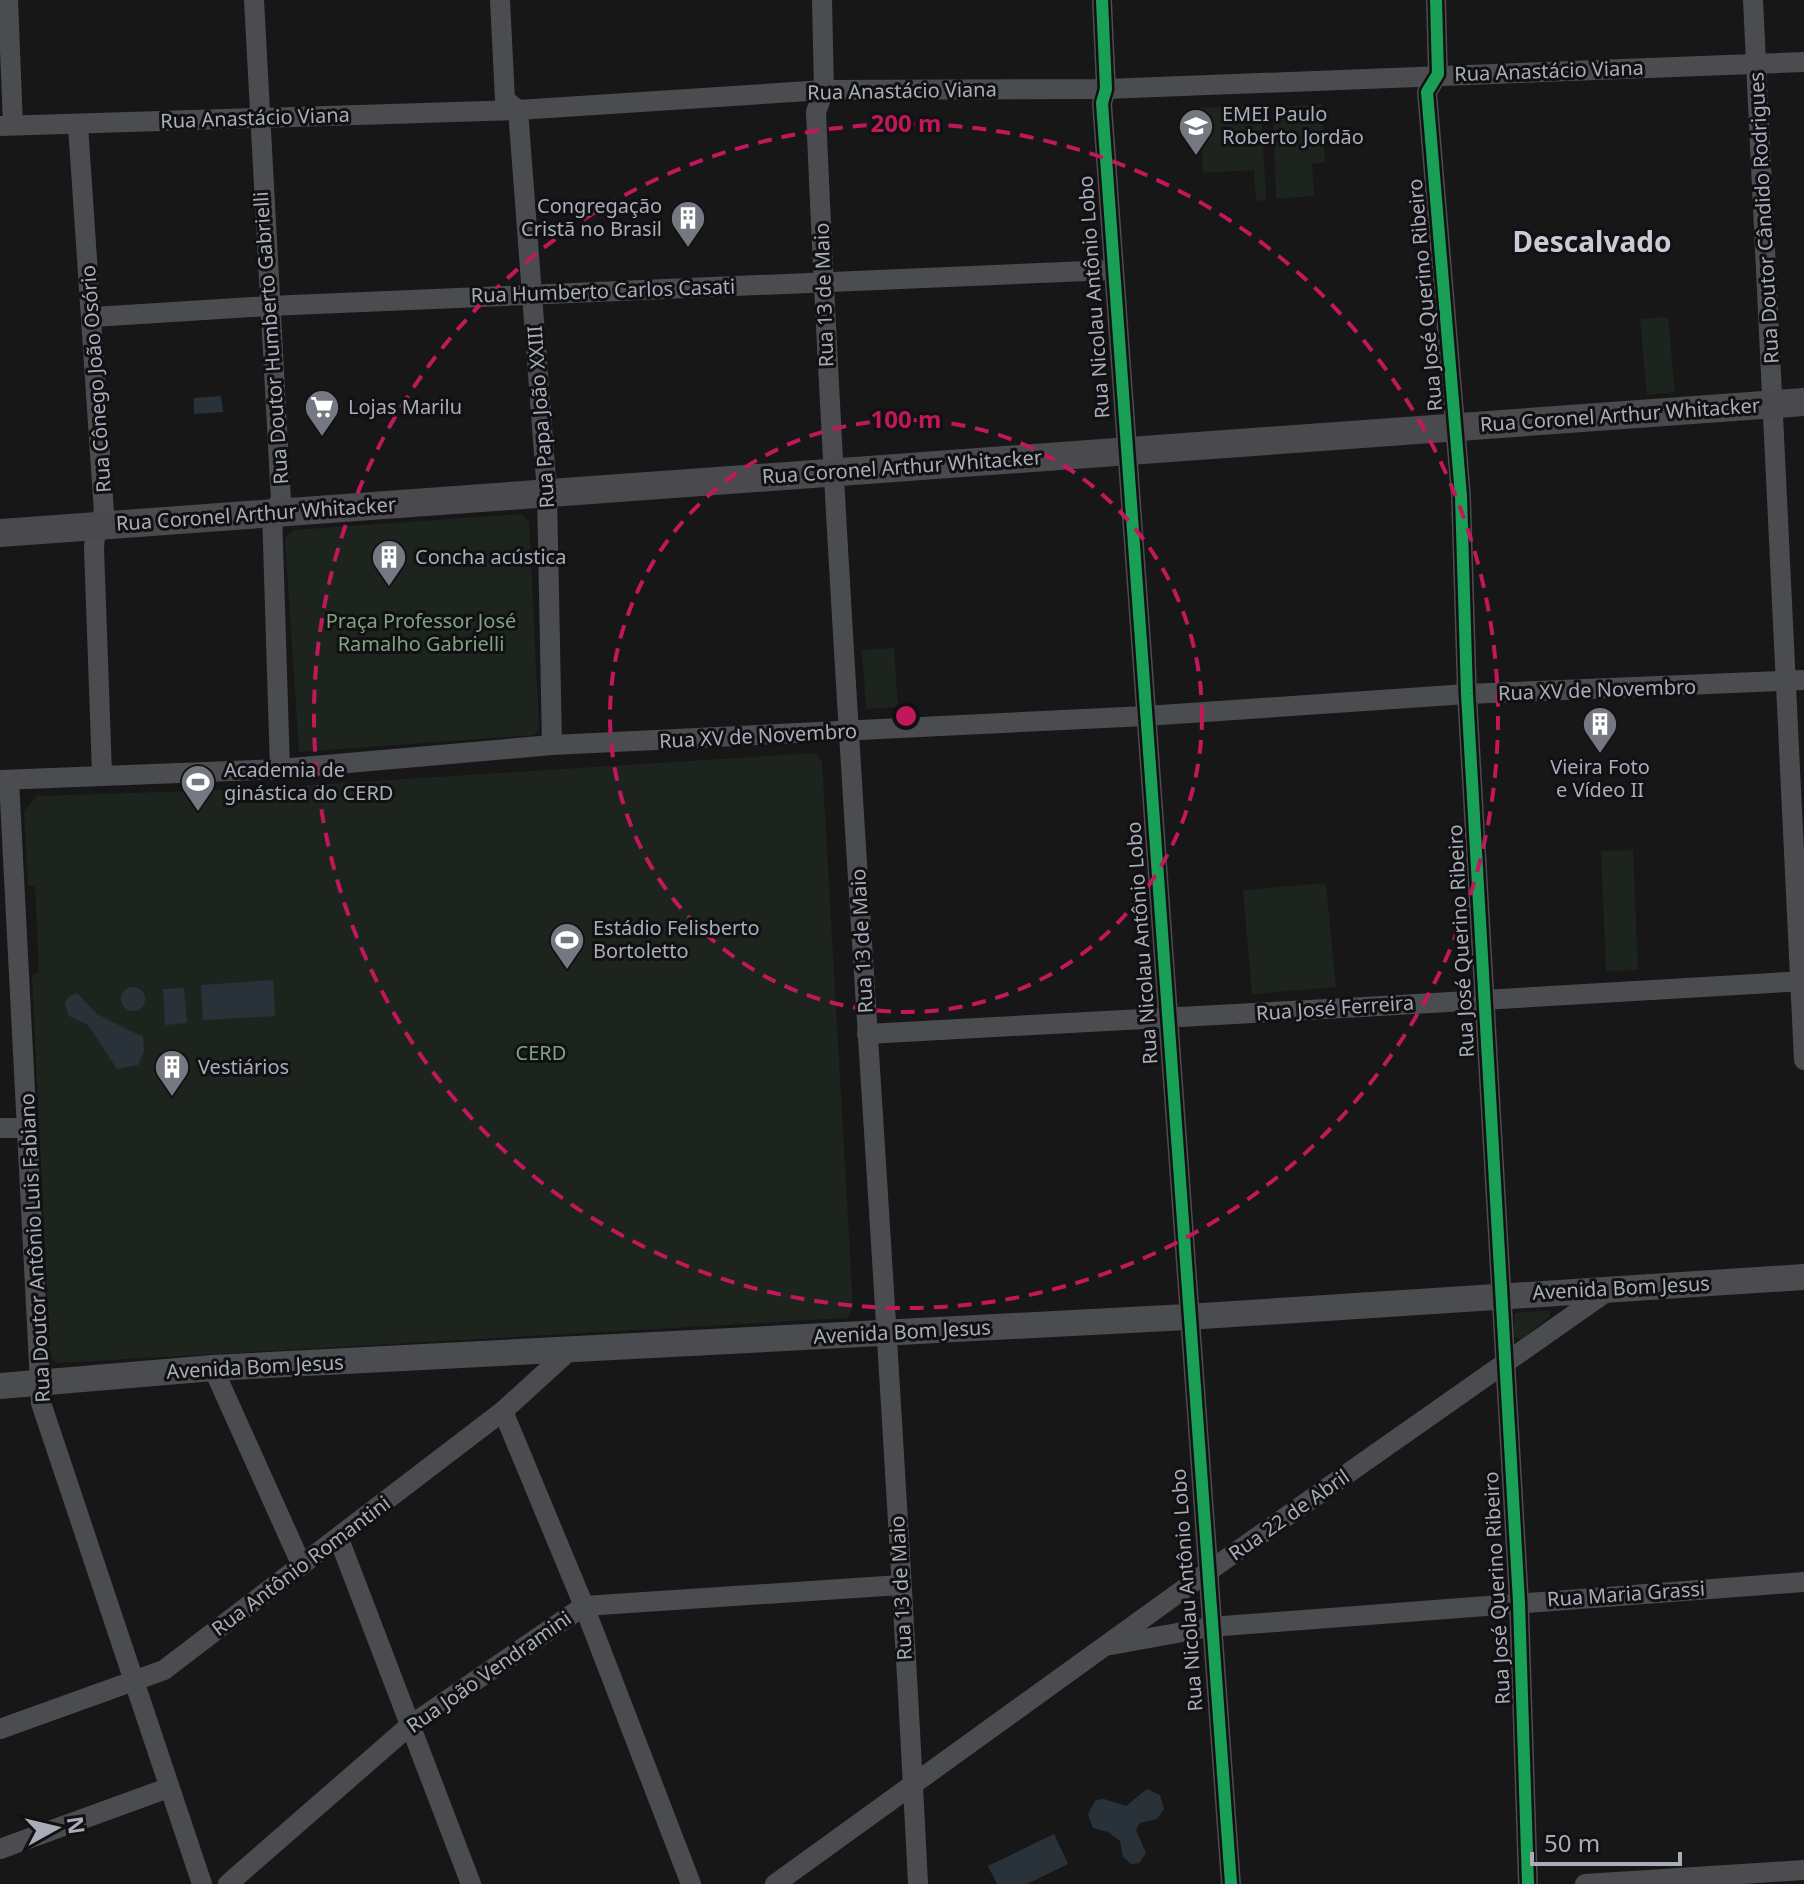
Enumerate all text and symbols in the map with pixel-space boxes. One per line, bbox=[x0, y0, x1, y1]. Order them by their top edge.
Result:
street label: Rua Anastácio Viana bbox=[1454, 54, 1644, 87]
street label: Rua Doutor Cândido Rodrigues bbox=[1742, 71, 1785, 365]
street label: Rua Anastácio Viana bbox=[807, 75, 997, 106]
place label: EMEI Paulo Roberto Jordão bbox=[1222, 100, 1364, 150]
street label: Rua Anastácio Viana bbox=[160, 101, 350, 134]
text: 200 m bbox=[871, 106, 941, 139]
school or university icon: EMEI Paulo Roberto Jordão bbox=[1177, 107, 1215, 157]
street label: Rua Nicolau Antônio Lobo bbox=[1072, 175, 1115, 419]
street label: Rua José Querino Ribeiro bbox=[1401, 178, 1448, 413]
street label: Rua Doutor Humberto Gabrielli bbox=[247, 191, 294, 485]
place label: Congregação Cristã no Brasil bbox=[521, 192, 662, 242]
building icon: Congregação Cristã no Brasil bbox=[669, 199, 707, 249]
street label: Rua 13 de Maio bbox=[807, 222, 840, 368]
district label: Descalvado bbox=[1513, 222, 1671, 260]
street label: Rua Cônego João Osório bbox=[74, 264, 117, 494]
street label: Rua Humberto Carlos Casati bbox=[470, 272, 736, 309]
street label: Rua Papa João XXIII bbox=[521, 325, 560, 509]
supermarket icon: Lojas Marilu bbox=[303, 388, 341, 438]
street label: Rua Coronel Arthur Whitacker bbox=[1479, 391, 1761, 438]
place label: Lojas Marilu bbox=[348, 393, 462, 420]
text: 100 m bbox=[871, 402, 941, 435]
street label: Rua Coronel Arthur Whitacker bbox=[761, 443, 1043, 490]
street label: Rua Coronel Arthur Whitacker bbox=[115, 490, 397, 537]
building icon: Concha acústica bbox=[370, 538, 408, 588]
place label: Concha acústica bbox=[415, 543, 566, 570]
park label: Praça Professor José Ramalho Gabrielli bbox=[326, 607, 516, 657]
street label: Rua XV de Novembro bbox=[1497, 673, 1697, 706]
centre of rings bbox=[892, 702, 920, 730]
building icon: Vieira Foto e Vídeo II bbox=[1581, 705, 1619, 755]
street label: Rua XV de Novembro bbox=[658, 717, 858, 754]
place label: Vieira Foto e Vídeo II bbox=[1550, 753, 1650, 803]
place label: Academia de ginástica do CERD bbox=[224, 756, 393, 806]
sports icon: Academia de ginástica do CERD bbox=[179, 763, 217, 813]
street label: Rua Nicolau Antônio Lobo bbox=[1120, 821, 1163, 1065]
street label: Rua José Querino Ribeiro bbox=[1441, 824, 1480, 1058]
street label: Rua 13 de Maio bbox=[844, 868, 879, 1014]
place label: Estádio Felisberto Bortoletto bbox=[593, 914, 760, 964]
sports icon: Estádio Felisberto Bortoletto bbox=[548, 921, 586, 971]
street label: Rua José Ferreira bbox=[1255, 989, 1415, 1026]
park label: CERD bbox=[516, 1039, 566, 1066]
building icon: Vestiários bbox=[153, 1048, 191, 1098]
place label: Vestiários bbox=[198, 1053, 289, 1080]
street label: Rua Doutor Antônio Luis Fabiano bbox=[13, 1093, 56, 1403]
street label: Avenida Bom Jesus bbox=[1532, 1269, 1710, 1306]
street label: Avenida Bom Jesus bbox=[813, 1313, 991, 1350]
street label: Avenida Bom Jesus bbox=[166, 1348, 344, 1385]
street label: Rua 22 de Abril bbox=[1223, 1463, 1355, 1566]
street label: Rua Nicolau Antônio Lobo bbox=[1165, 1468, 1208, 1712]
street label: Rua José Querino Ribeiro bbox=[1477, 1471, 1516, 1705]
street label: Rua Antônio Romantini bbox=[206, 1489, 396, 1642]
street label: Rua 13 de Maio bbox=[883, 1515, 918, 1661]
street label: Rua Maria Grassi bbox=[1546, 1575, 1706, 1612]
street label: Rua João Vendramini bbox=[401, 1605, 576, 1739]
north arrow bbox=[16, 1788, 96, 1868]
text: N bbox=[61, 1814, 93, 1836]
scale bar bbox=[1532, 1816, 1680, 1866]
text: 50 m bbox=[1544, 1826, 1600, 1859]

